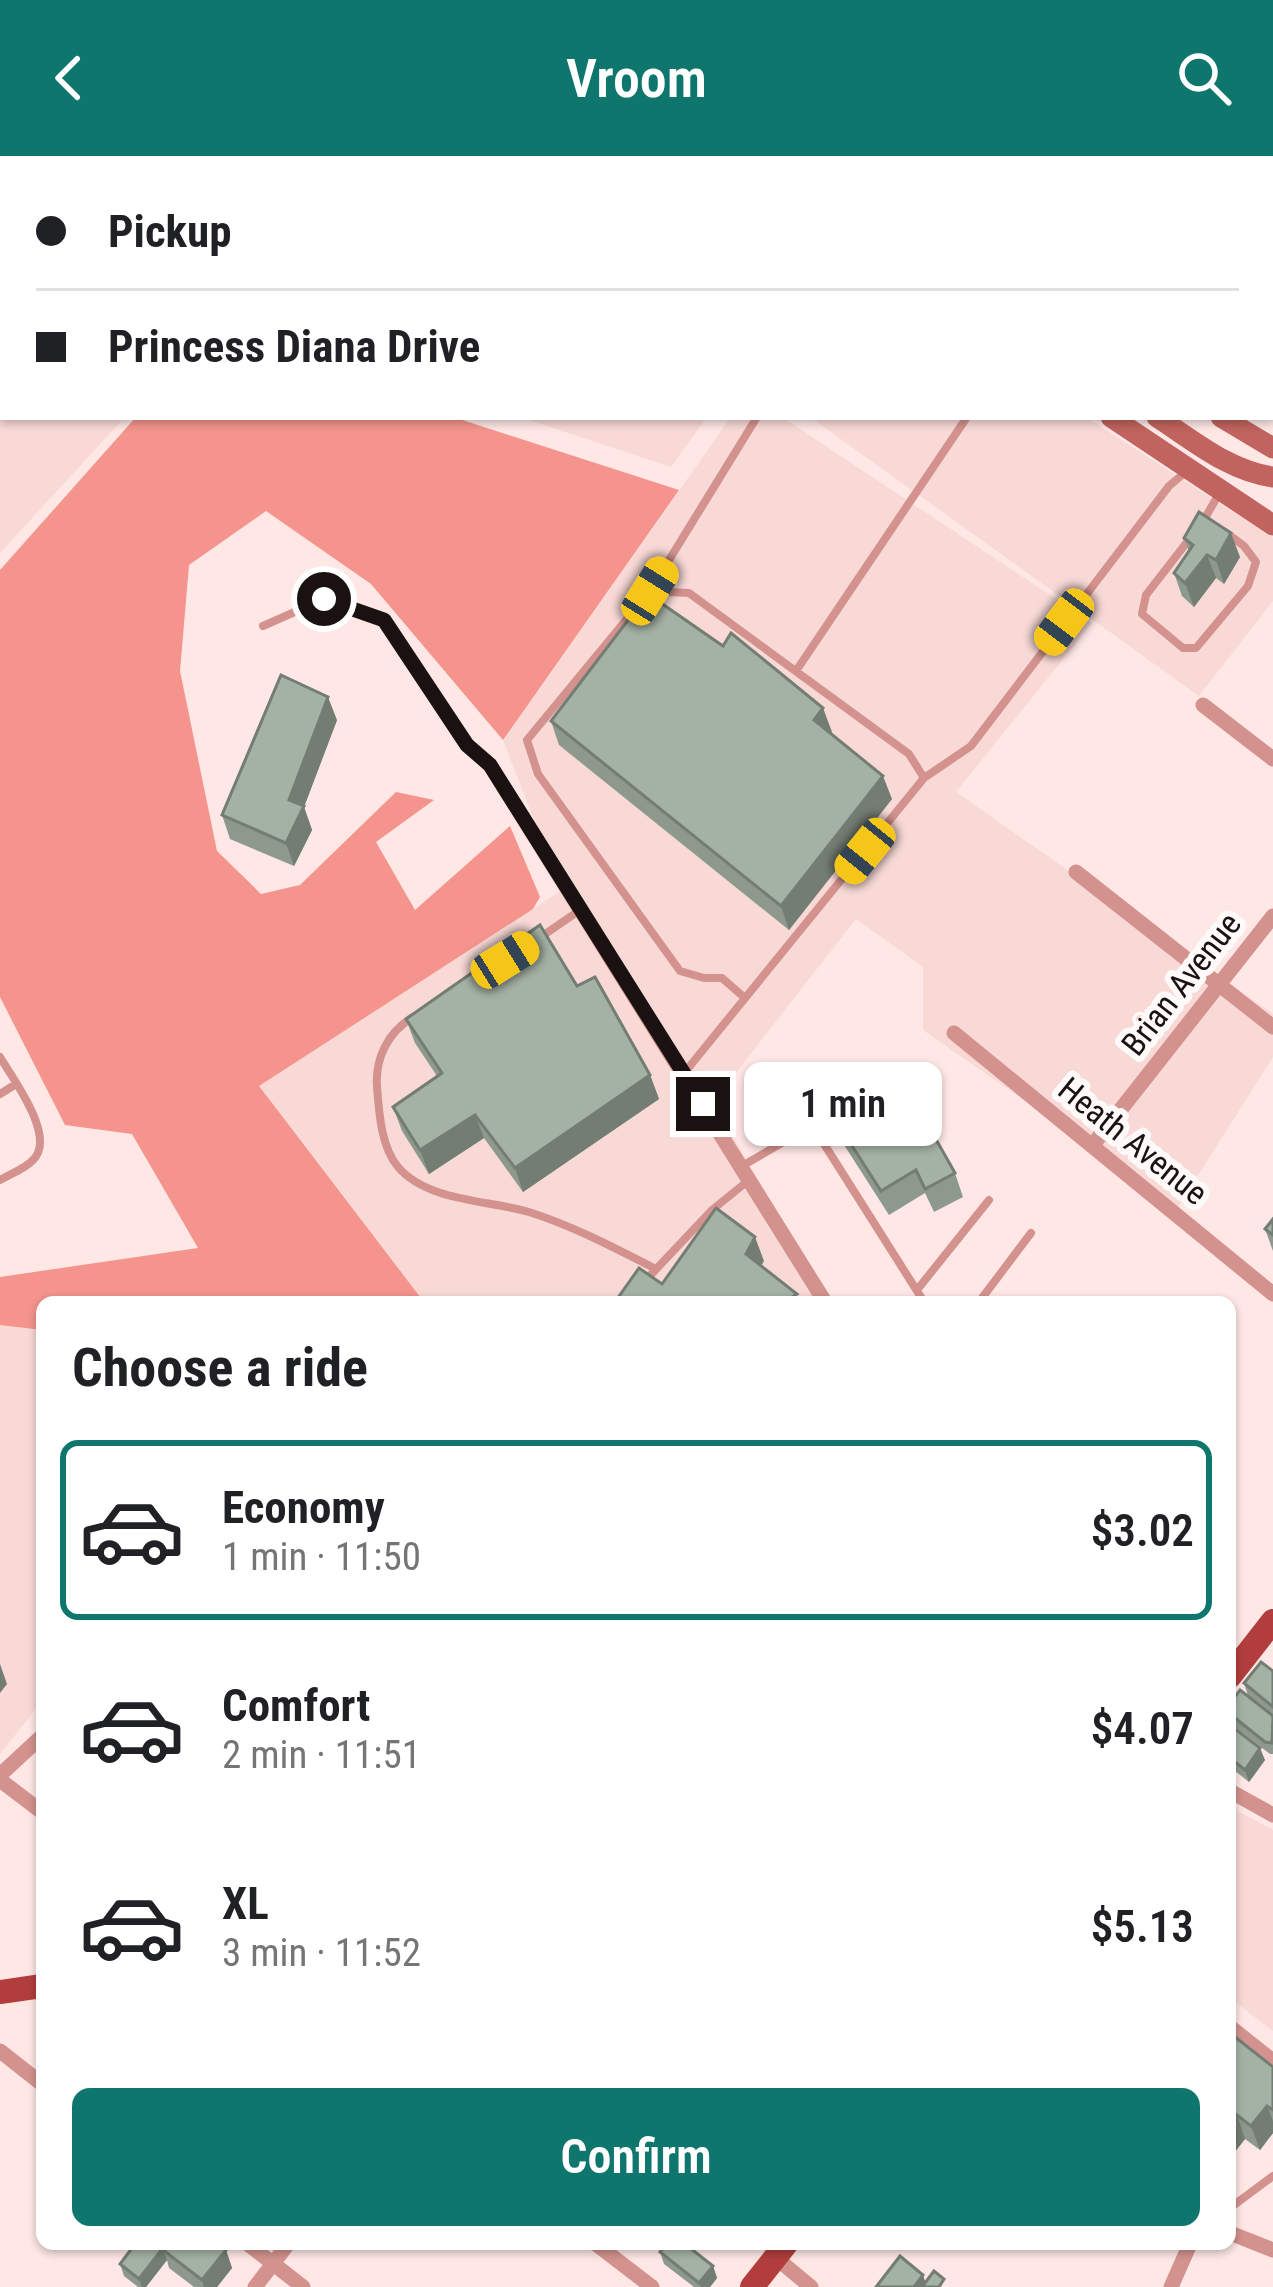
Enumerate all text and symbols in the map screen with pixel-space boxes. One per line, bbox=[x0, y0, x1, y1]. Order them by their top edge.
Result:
icon: back bbox=[36, 45, 102, 111]
icon: search bbox=[1171, 45, 1237, 111]
text: Vroom bbox=[566, 47, 707, 110]
text: Pickup bbox=[108, 205, 232, 258]
text: Princess Diana Drive bbox=[108, 320, 480, 373]
car bbox=[616, 551, 684, 631]
route start bbox=[297, 572, 351, 626]
car bbox=[1028, 582, 1100, 662]
car bbox=[828, 812, 902, 890]
street label: Brian Avenue bbox=[1113, 905, 1249, 1063]
car bbox=[465, 926, 545, 994]
callout: 1 min bbox=[745, 1062, 943, 1146]
street label: Heath Avenue bbox=[1051, 1069, 1215, 1213]
route end bbox=[676, 1077, 730, 1131]
text: 1 min bbox=[800, 1081, 886, 1127]
text: Choose a ride bbox=[72, 1336, 368, 1399]
icon: car bbox=[78, 1476, 186, 1584]
text: Economy bbox=[222, 1481, 385, 1534]
text: $3.02 bbox=[1091, 1504, 1194, 1557]
text: 1 min · 11:50 bbox=[222, 1534, 421, 1580]
icon: car bbox=[78, 1674, 186, 1782]
text: Comfort bbox=[222, 1679, 370, 1732]
text: $4.07 bbox=[1091, 1702, 1194, 1755]
text: 2 min · 11:51 bbox=[222, 1732, 421, 1778]
icon: car bbox=[78, 1872, 186, 1980]
text: XL bbox=[222, 1877, 269, 1930]
text: $5.13 bbox=[1091, 1900, 1194, 1953]
text: 3 min · 11:52 bbox=[222, 1930, 421, 1976]
button: Confirm bbox=[72, 2088, 1200, 2226]

